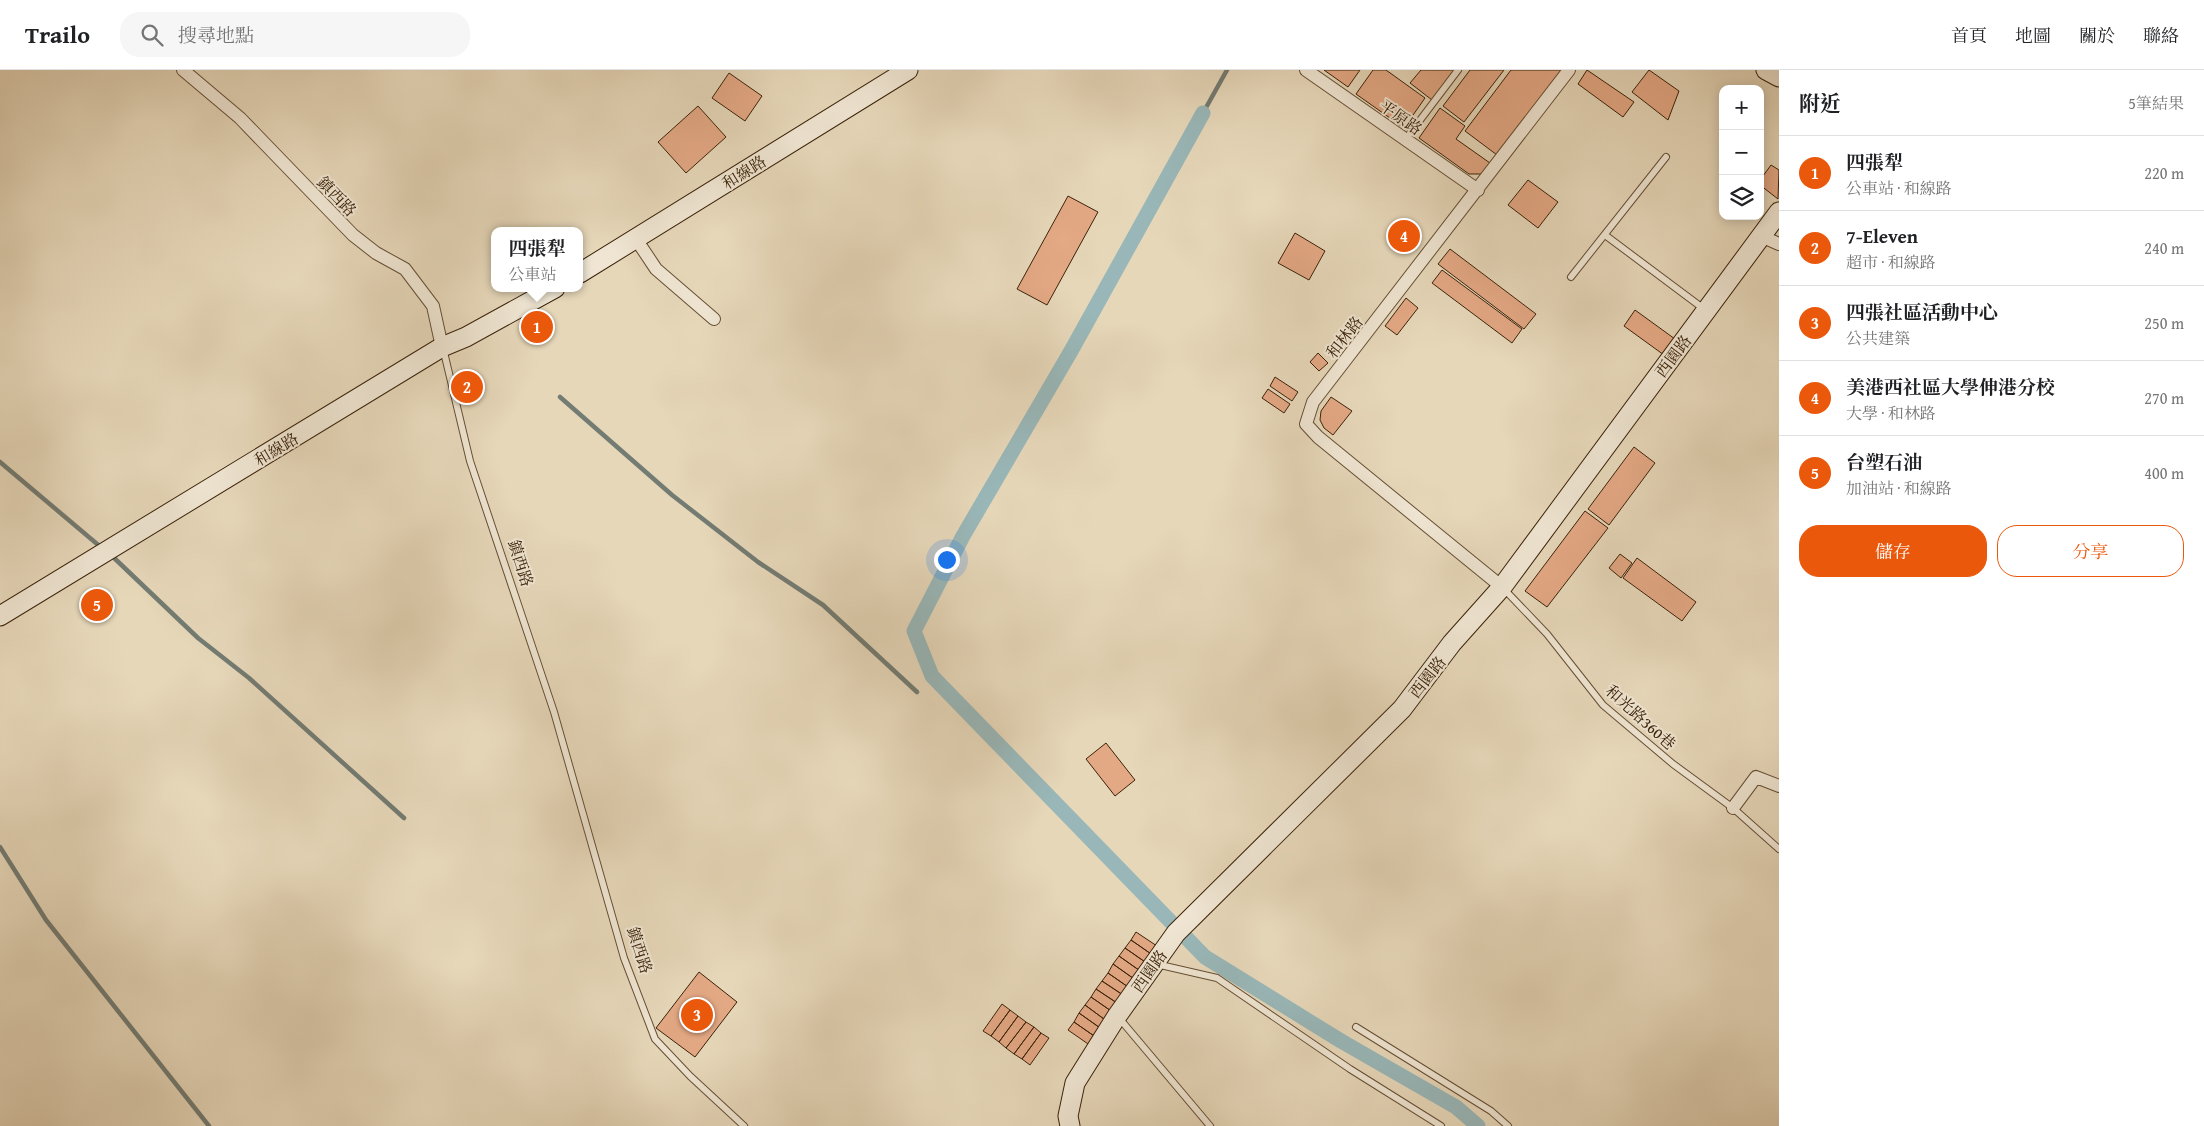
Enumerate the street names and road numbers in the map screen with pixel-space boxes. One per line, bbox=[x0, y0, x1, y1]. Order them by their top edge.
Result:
street label: 平原路 bbox=[1374, 93, 1428, 141]
street label: 和線路 bbox=[717, 149, 771, 195]
street label: 鎮西路 bbox=[312, 170, 362, 222]
street label: 和林路 bbox=[1320, 311, 1368, 363]
street label: 西園路 bbox=[1649, 330, 1697, 382]
street label: 和線路 bbox=[249, 426, 303, 472]
street label: 鎮西路 bbox=[502, 536, 540, 590]
street label: 西園路 bbox=[1403, 651, 1451, 703]
street label: 和光路360巷 bbox=[1601, 679, 1681, 755]
street label: 鎮西路 bbox=[621, 923, 659, 977]
street label: 西園路 bbox=[1125, 944, 1173, 998]

